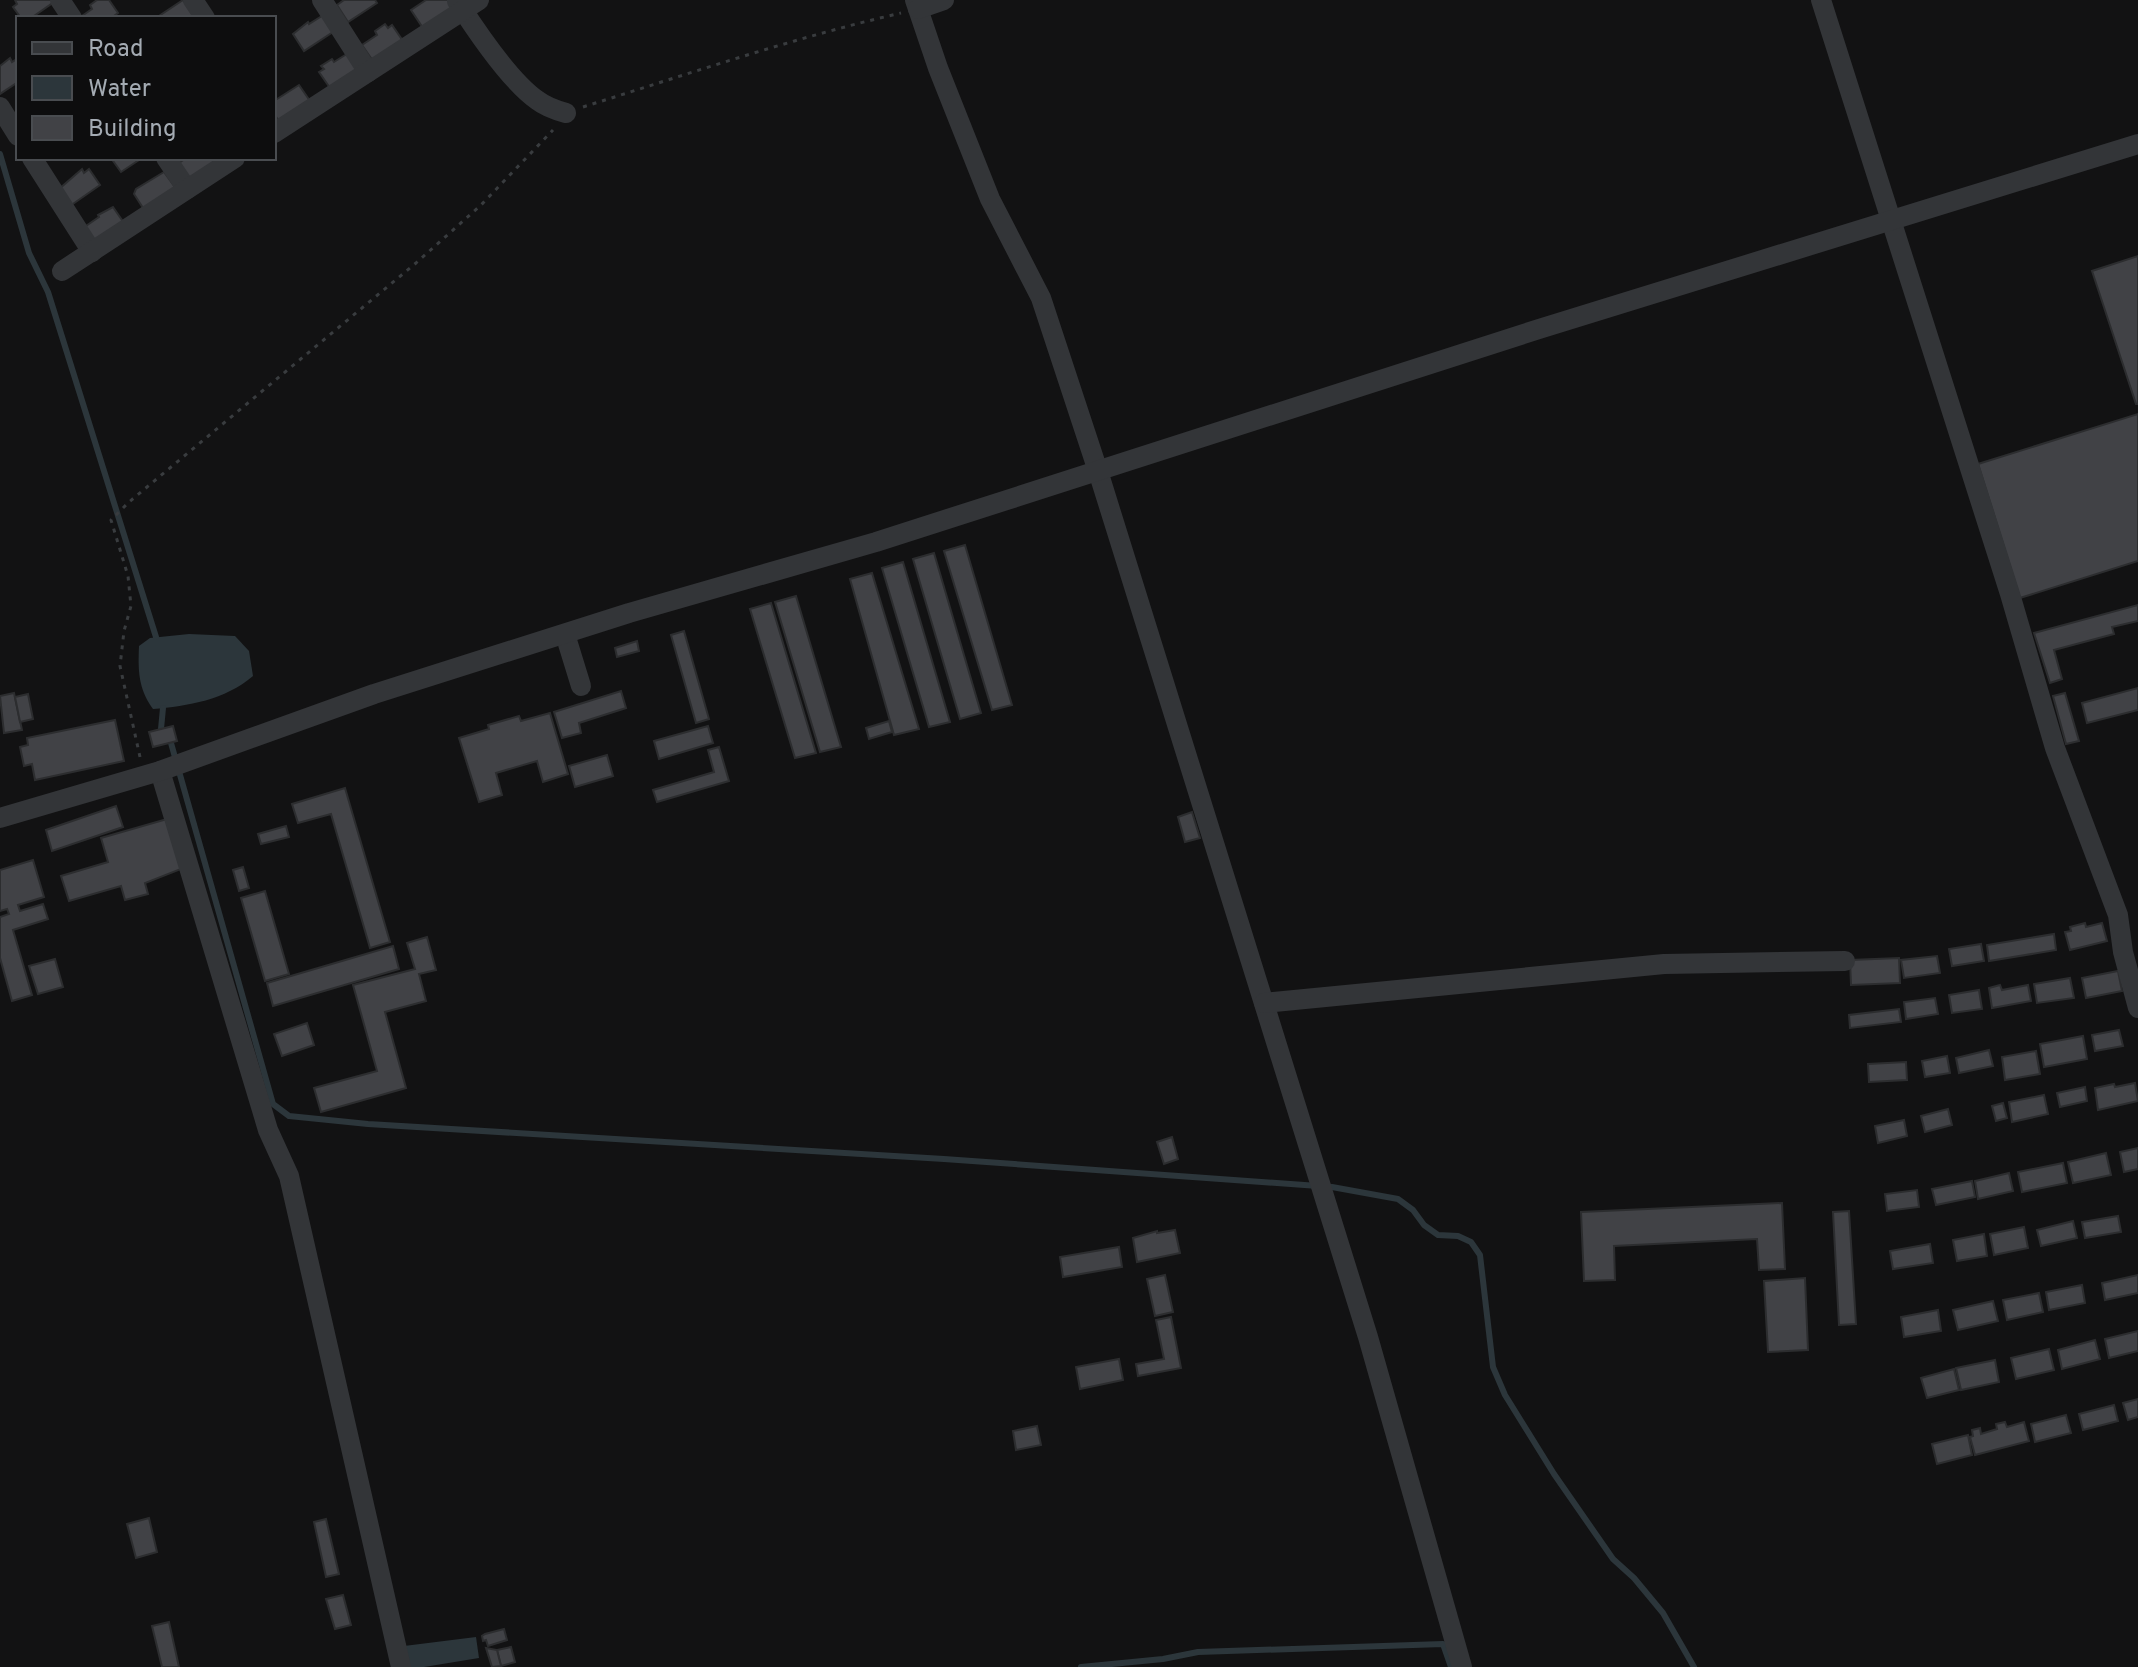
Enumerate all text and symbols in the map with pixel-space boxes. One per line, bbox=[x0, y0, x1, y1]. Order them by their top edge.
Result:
legend bbox=[16, 16, 276, 160]
text: Road bbox=[88, 35, 144, 65]
text: Water bbox=[88, 75, 151, 105]
text: Building bbox=[88, 115, 177, 145]

